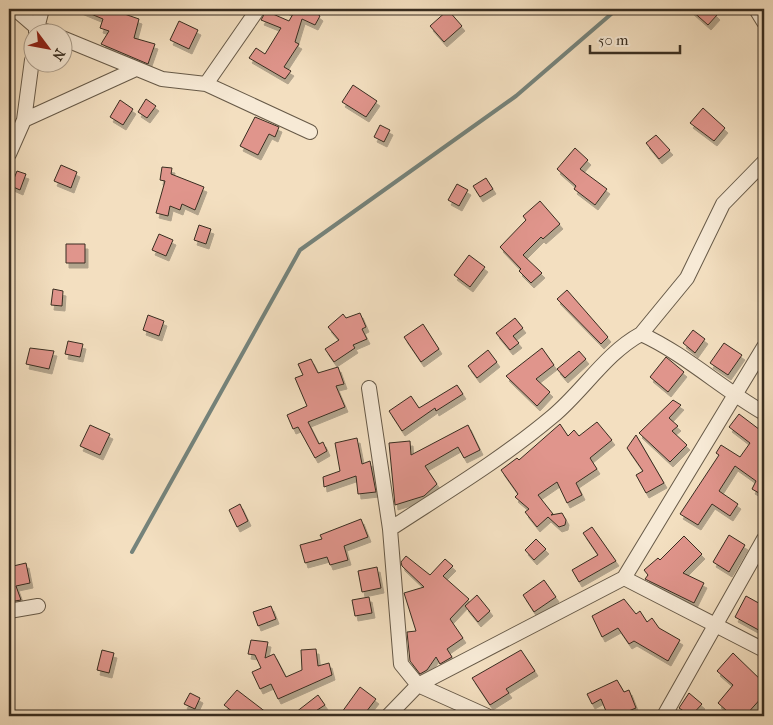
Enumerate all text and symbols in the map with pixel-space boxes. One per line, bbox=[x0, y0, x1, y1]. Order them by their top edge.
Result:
north arrow bbox=[22, 22, 72, 72]
scale bar bbox=[590, 22, 680, 54]
text: 50 m bbox=[598, 31, 629, 49]
text: N bbox=[48, 46, 69, 64]

